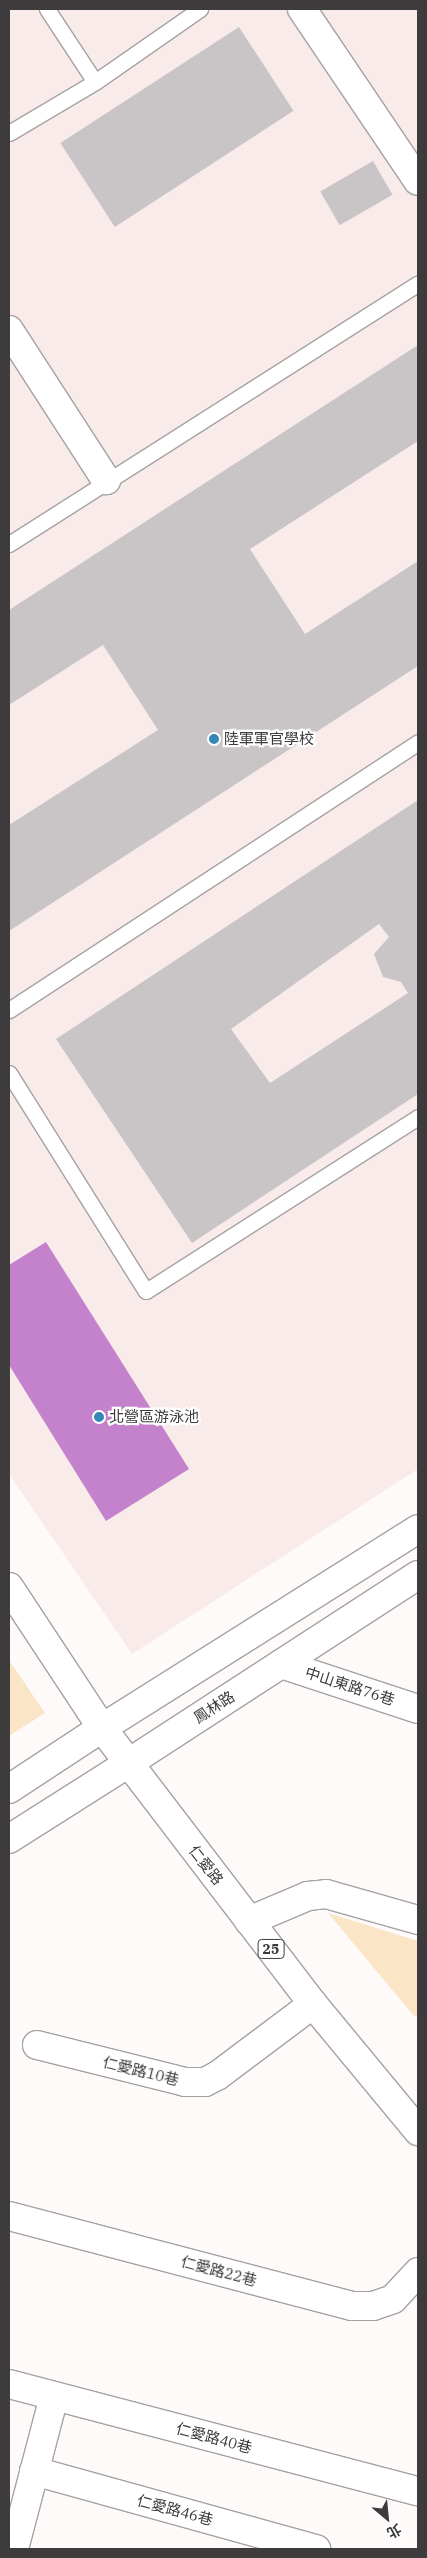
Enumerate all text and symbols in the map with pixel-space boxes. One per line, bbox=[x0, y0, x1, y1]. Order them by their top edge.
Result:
place label: 陸軍軍官學校 bbox=[224, 730, 314, 748]
marker: 陸軍軍官學校 bbox=[208, 733, 220, 745]
place label: 北營區游泳池 bbox=[109, 1408, 199, 1426]
marker: 北營區游泳池 bbox=[93, 1411, 105, 1423]
street label: 中山東路76巷 bbox=[303, 1663, 397, 1709]
street label: 鳳林路 bbox=[190, 1687, 238, 1727]
street label: 仁愛路 bbox=[185, 1842, 227, 1888]
road number: 25 bbox=[257, 1938, 285, 1960]
street label: 仁愛路10巷 bbox=[101, 2053, 181, 2089]
street label: 仁愛路22巷 bbox=[179, 2252, 259, 2290]
street label: 仁愛路40巷 bbox=[174, 2419, 254, 2457]
street label: 仁愛路46巷 bbox=[135, 2491, 215, 2529]
north arrow bbox=[362, 2493, 412, 2543]
text: 北 bbox=[384, 2520, 404, 2542]

